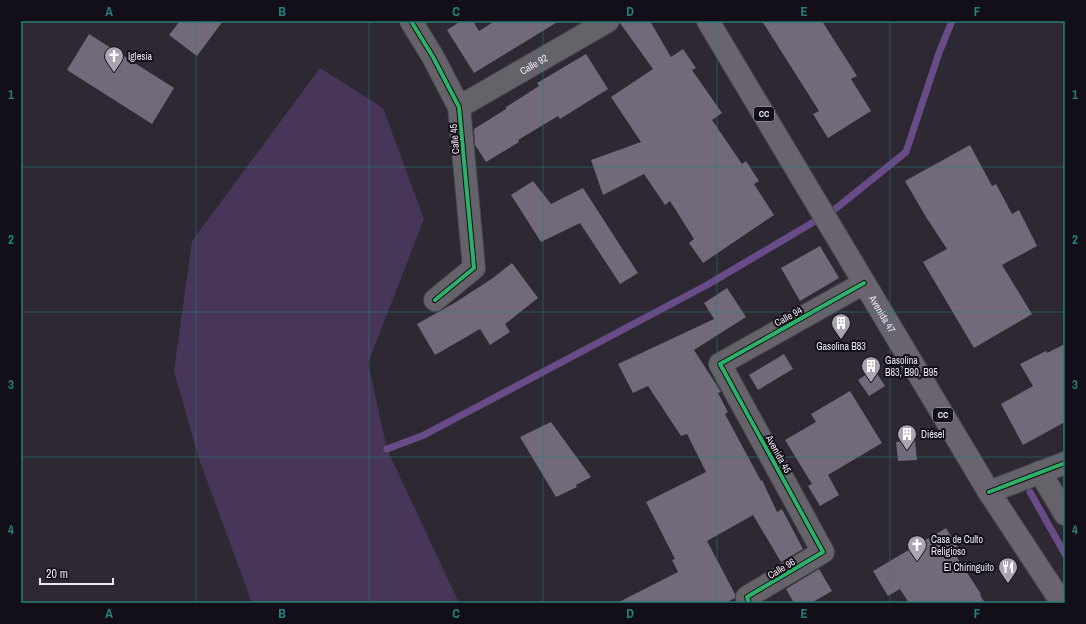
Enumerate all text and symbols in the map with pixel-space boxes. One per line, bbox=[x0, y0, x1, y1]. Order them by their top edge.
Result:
text: A bbox=[105, 3, 113, 20]
text: B bbox=[278, 3, 286, 20]
text: C bbox=[452, 3, 460, 20]
text: D bbox=[626, 3, 634, 20]
text: E bbox=[800, 3, 808, 20]
text: F bbox=[974, 3, 981, 20]
church icon: Iglesia bbox=[103, 45, 125, 73]
place label: Iglesia bbox=[128, 50, 153, 63]
street label: Calle 92 bbox=[517, 51, 550, 78]
text: 1 bbox=[8, 86, 14, 103]
text: 1 bbox=[1072, 86, 1078, 103]
road number: CC bbox=[754, 107, 774, 121]
street label: Calle 45 bbox=[447, 123, 462, 155]
text: 2 bbox=[8, 231, 14, 248]
text: 2 bbox=[1072, 231, 1078, 248]
street label: Avenida 47 bbox=[866, 292, 899, 336]
street label: Calle 94 bbox=[772, 303, 805, 329]
building icon: Gasolina B83 bbox=[830, 312, 852, 340]
place label: Gasolina B83 bbox=[816, 340, 866, 353]
place label: Gasolina B83, B90, B95 bbox=[885, 354, 938, 379]
building icon: Gasolina B83, B90, B95 bbox=[860, 355, 882, 383]
text: 3 bbox=[8, 376, 14, 393]
text: 3 bbox=[1072, 376, 1078, 393]
road number: CC bbox=[933, 408, 953, 422]
building icon: Diésel bbox=[896, 423, 918, 451]
place label: Diésel bbox=[921, 428, 944, 441]
street label: Avenida 45 bbox=[762, 432, 794, 476]
text: 4 bbox=[8, 521, 14, 538]
text: 4 bbox=[1072, 521, 1078, 538]
place label: Casa de Culto Religioso bbox=[931, 533, 983, 558]
church icon: Casa de Culto Religioso bbox=[906, 534, 928, 562]
street label: Calle 96 bbox=[765, 555, 798, 582]
restaurant icon: El Chiringuito bbox=[997, 556, 1019, 584]
scale bar bbox=[40, 560, 113, 586]
place label: El Chiringuito bbox=[944, 561, 994, 574]
text: 20 m bbox=[46, 566, 68, 582]
text: A bbox=[105, 605, 113, 622]
text: B bbox=[278, 605, 286, 622]
text: C bbox=[452, 605, 460, 622]
text: D bbox=[626, 605, 634, 622]
text: E bbox=[800, 605, 808, 622]
text: F bbox=[974, 605, 981, 622]

